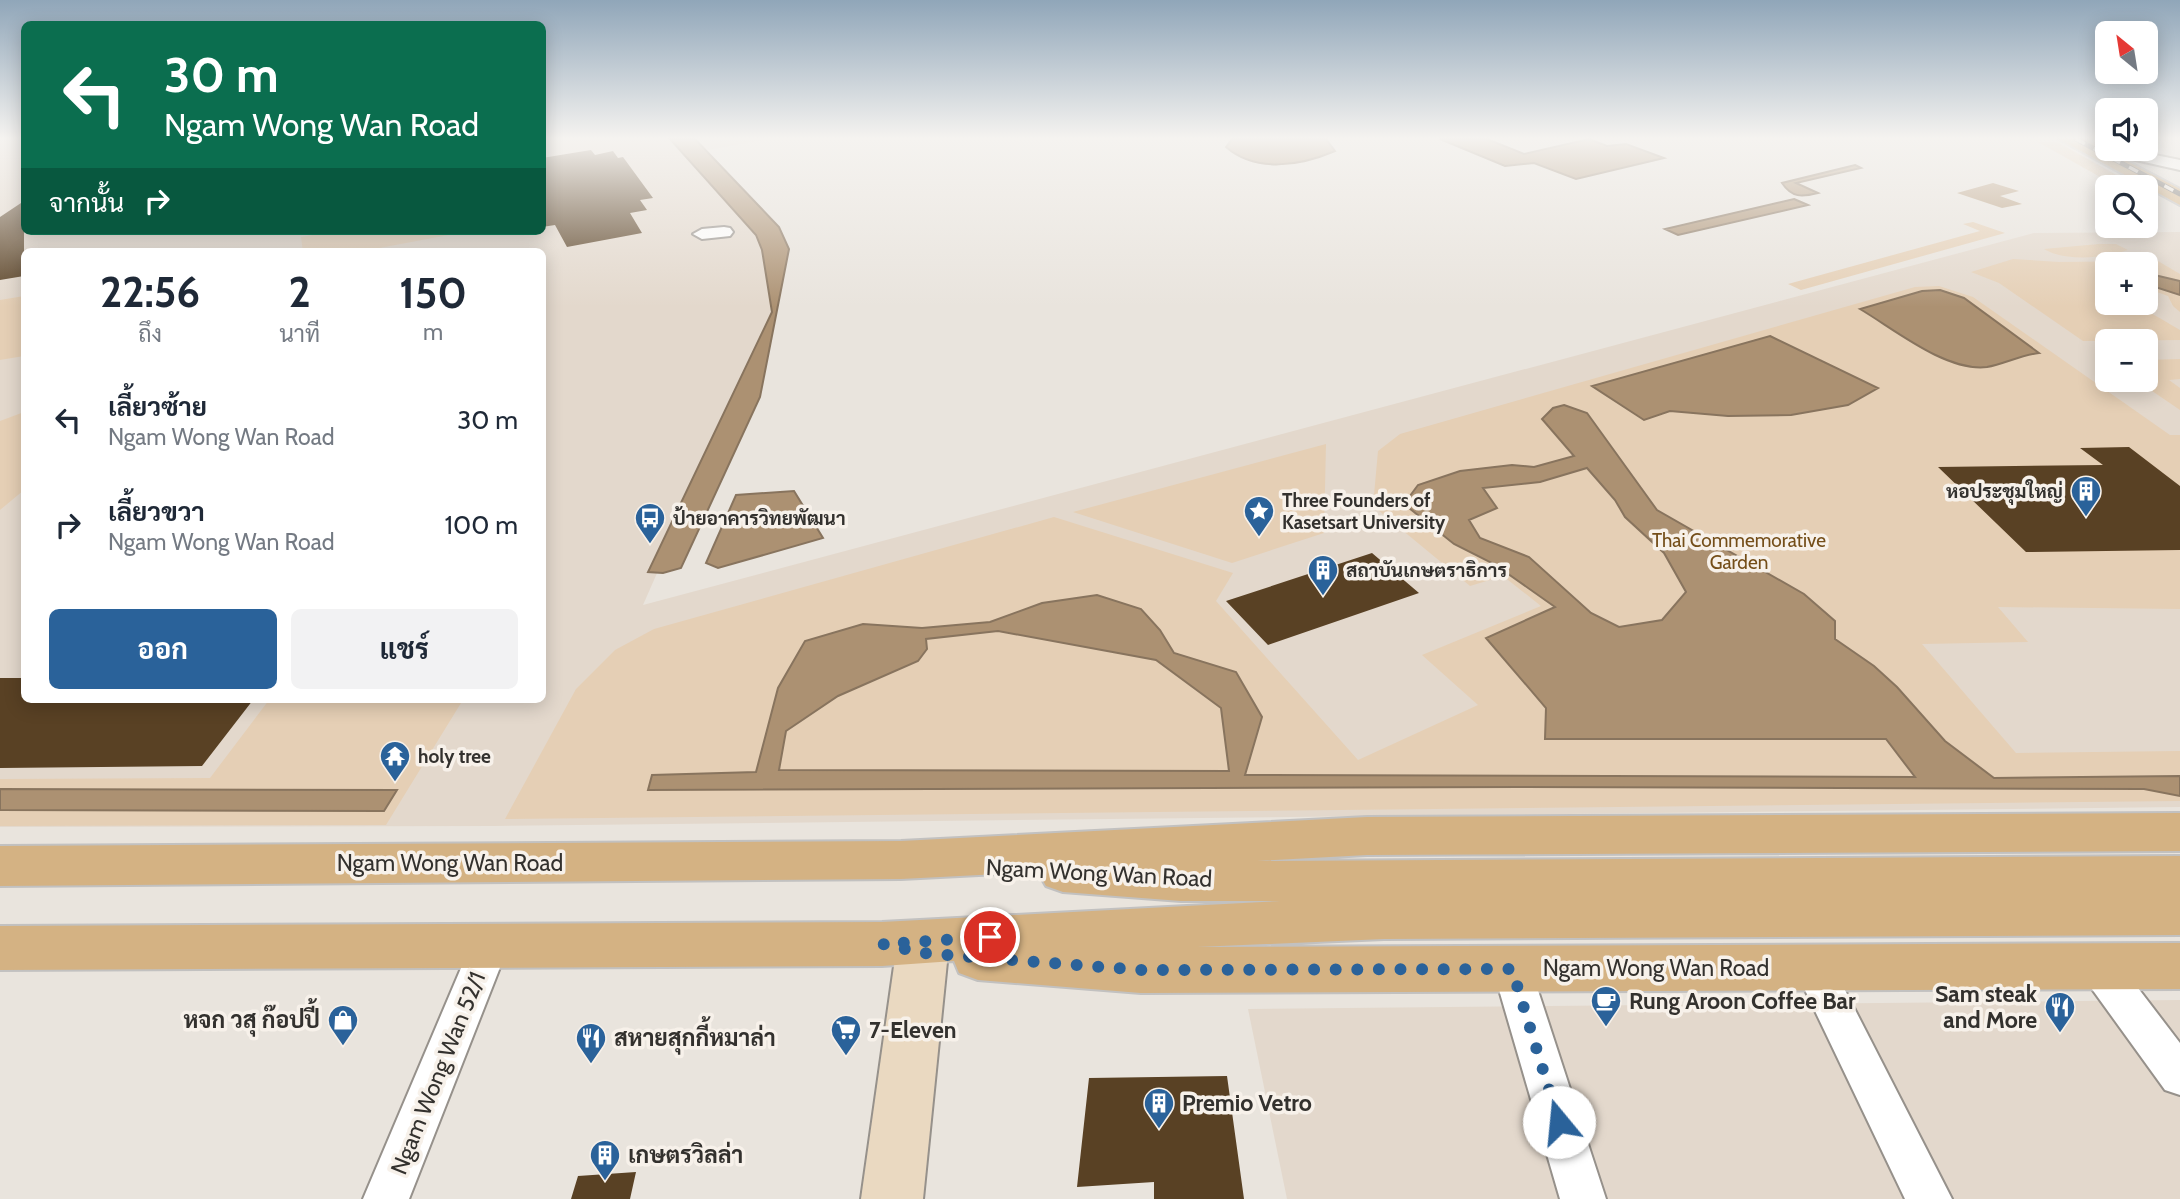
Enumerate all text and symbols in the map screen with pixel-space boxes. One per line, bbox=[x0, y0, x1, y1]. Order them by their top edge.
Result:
north arrow bbox=[2095, 21, 2158, 84]
map controls bbox=[2095, 21, 2158, 392]
text: 30 m bbox=[164, 45, 279, 104]
icon: left bbox=[49, 49, 140, 140]
button: sound bbox=[2095, 98, 2158, 161]
text: Ngam Wong Wan Road bbox=[164, 105, 479, 144]
button: search bbox=[2095, 175, 2158, 238]
icon: right bbox=[138, 182, 176, 220]
text: จากนั้น bbox=[49, 187, 124, 219]
button: + bbox=[2095, 252, 2158, 315]
text: 22:56 bbox=[100, 266, 200, 318]
text: 2 bbox=[288, 266, 311, 318]
text: 150 bbox=[399, 267, 467, 319]
text: m bbox=[423, 318, 443, 346]
text: ถึง bbox=[138, 320, 162, 348]
text: นาที bbox=[279, 320, 320, 348]
button: − bbox=[2095, 329, 2158, 392]
text: เลี้ยวซ้าย bbox=[108, 391, 207, 423]
icon: left bbox=[49, 401, 87, 439]
text: 30 m bbox=[457, 404, 518, 436]
text: Ngam Wong Wan Road bbox=[108, 423, 334, 451]
building icon: หอประชุมใหญ่ bbox=[2069, 474, 2103, 518]
place label: หอประชุมใหญ่ bbox=[1946, 479, 2063, 506]
place label: Three Founders of Kasetsart University bbox=[1282, 489, 1446, 534]
place icon: Three Founders of Kasetsart University bbox=[1242, 494, 1276, 538]
text: เลี้ยวขวา bbox=[108, 496, 205, 528]
bus stop icon: ป้ายอาคารวิทยพัฒนา bbox=[633, 501, 667, 545]
icon: right bbox=[49, 506, 87, 544]
place label: ป้ายอาคารวิทยพัฒนา bbox=[673, 506, 846, 530]
text: 100 m bbox=[445, 509, 518, 541]
text: Ngam Wong Wan Road bbox=[108, 528, 334, 556]
park label: Thai Commemorative Garden bbox=[1652, 529, 1826, 574]
building icon: สถาบันเกษตราธิการ bbox=[1306, 553, 1340, 597]
place label: สถาบันเกษตราธิการ bbox=[1346, 559, 1507, 582]
button: ออก bbox=[49, 609, 277, 689]
button: แชร์ bbox=[291, 609, 518, 689]
temple icon: holy tree bbox=[378, 739, 412, 783]
place label: holy tree bbox=[418, 745, 491, 768]
street label: Ngam Wong Wan Road bbox=[337, 849, 563, 877]
street label: Ngam Wong Wan Road bbox=[985, 853, 1213, 893]
pin bbox=[960, 907, 1020, 967]
icon: arrive bbox=[971, 918, 1009, 956]
street label: Ngam Wong Wan Road bbox=[1543, 954, 1769, 982]
street label: Ngam Wong Wan 52/1 bbox=[385, 968, 491, 1178]
place label: Sam steak and More bbox=[1935, 980, 2038, 1034]
cafe icon: Rung Aroon Coffee Bar bbox=[1589, 984, 1623, 1028]
place label: Rung Aroon Coffee Bar bbox=[1629, 987, 1856, 1015]
restaurant icon: Sam steak and More bbox=[2043, 990, 2077, 1034]
place label: หจก วสุ ก๊อปปี้ bbox=[184, 998, 320, 1037]
shop icon: หจก วสุ ก๊อปปี้ bbox=[326, 1003, 360, 1047]
supermarket icon: 7-Eleven bbox=[829, 1013, 863, 1057]
place label: สหายสุกกี้หมาล่า bbox=[614, 1016, 776, 1055]
place label: 7-Eleven bbox=[869, 1016, 956, 1044]
restaurant icon: สหายสุกกี้หมาล่า bbox=[574, 1021, 608, 1065]
position arrow bbox=[1522, 1085, 1596, 1159]
building icon: Premio Vetro bbox=[1142, 1086, 1176, 1130]
place label: Premio Vetro bbox=[1182, 1089, 1312, 1117]
building icon: เกษตรวิลล่า bbox=[588, 1138, 622, 1182]
place label: เกษตรวิลล่า bbox=[628, 1141, 743, 1169]

